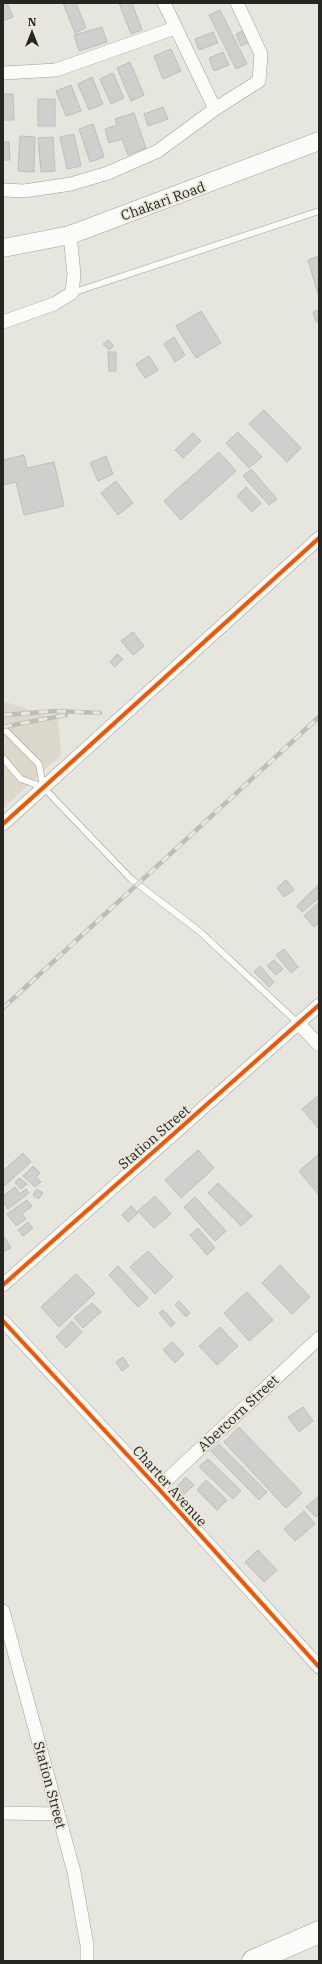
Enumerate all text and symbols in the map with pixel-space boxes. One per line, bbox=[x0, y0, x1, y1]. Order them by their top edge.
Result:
north arrow bbox=[12, 12, 52, 52]
text: N bbox=[28, 15, 37, 29]
street label: Chakari Road bbox=[118, 177, 208, 225]
street label: Station Street bbox=[114, 1101, 194, 1173]
street label: Abercorn Street bbox=[194, 1371, 282, 1455]
street label: Charter Avenue bbox=[129, 1442, 211, 1530]
street label: Station Street bbox=[30, 1739, 70, 1831]

